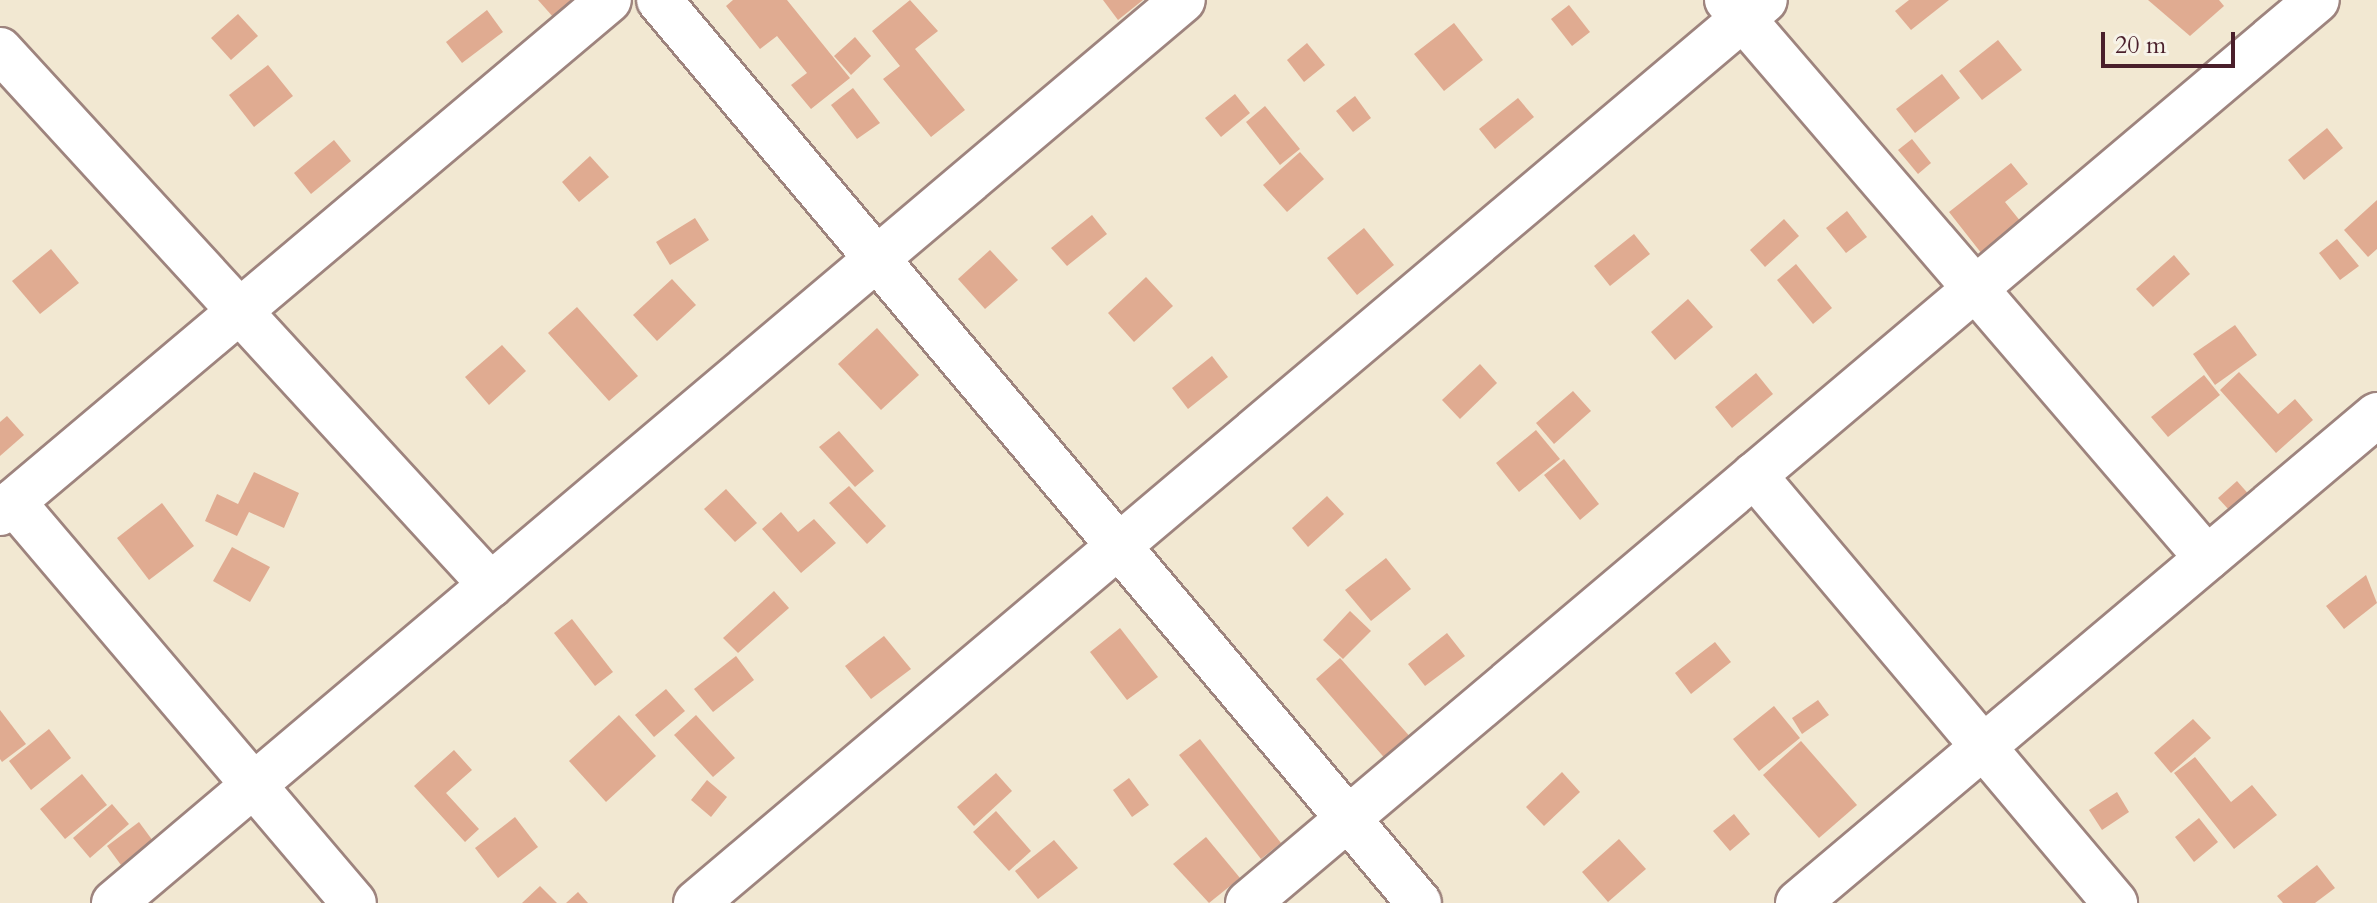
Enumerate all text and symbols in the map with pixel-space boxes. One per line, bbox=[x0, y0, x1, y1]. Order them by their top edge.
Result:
scale bar bbox=[2105, 16, 2239, 66]
text: 20 m bbox=[2115, 29, 2166, 62]

